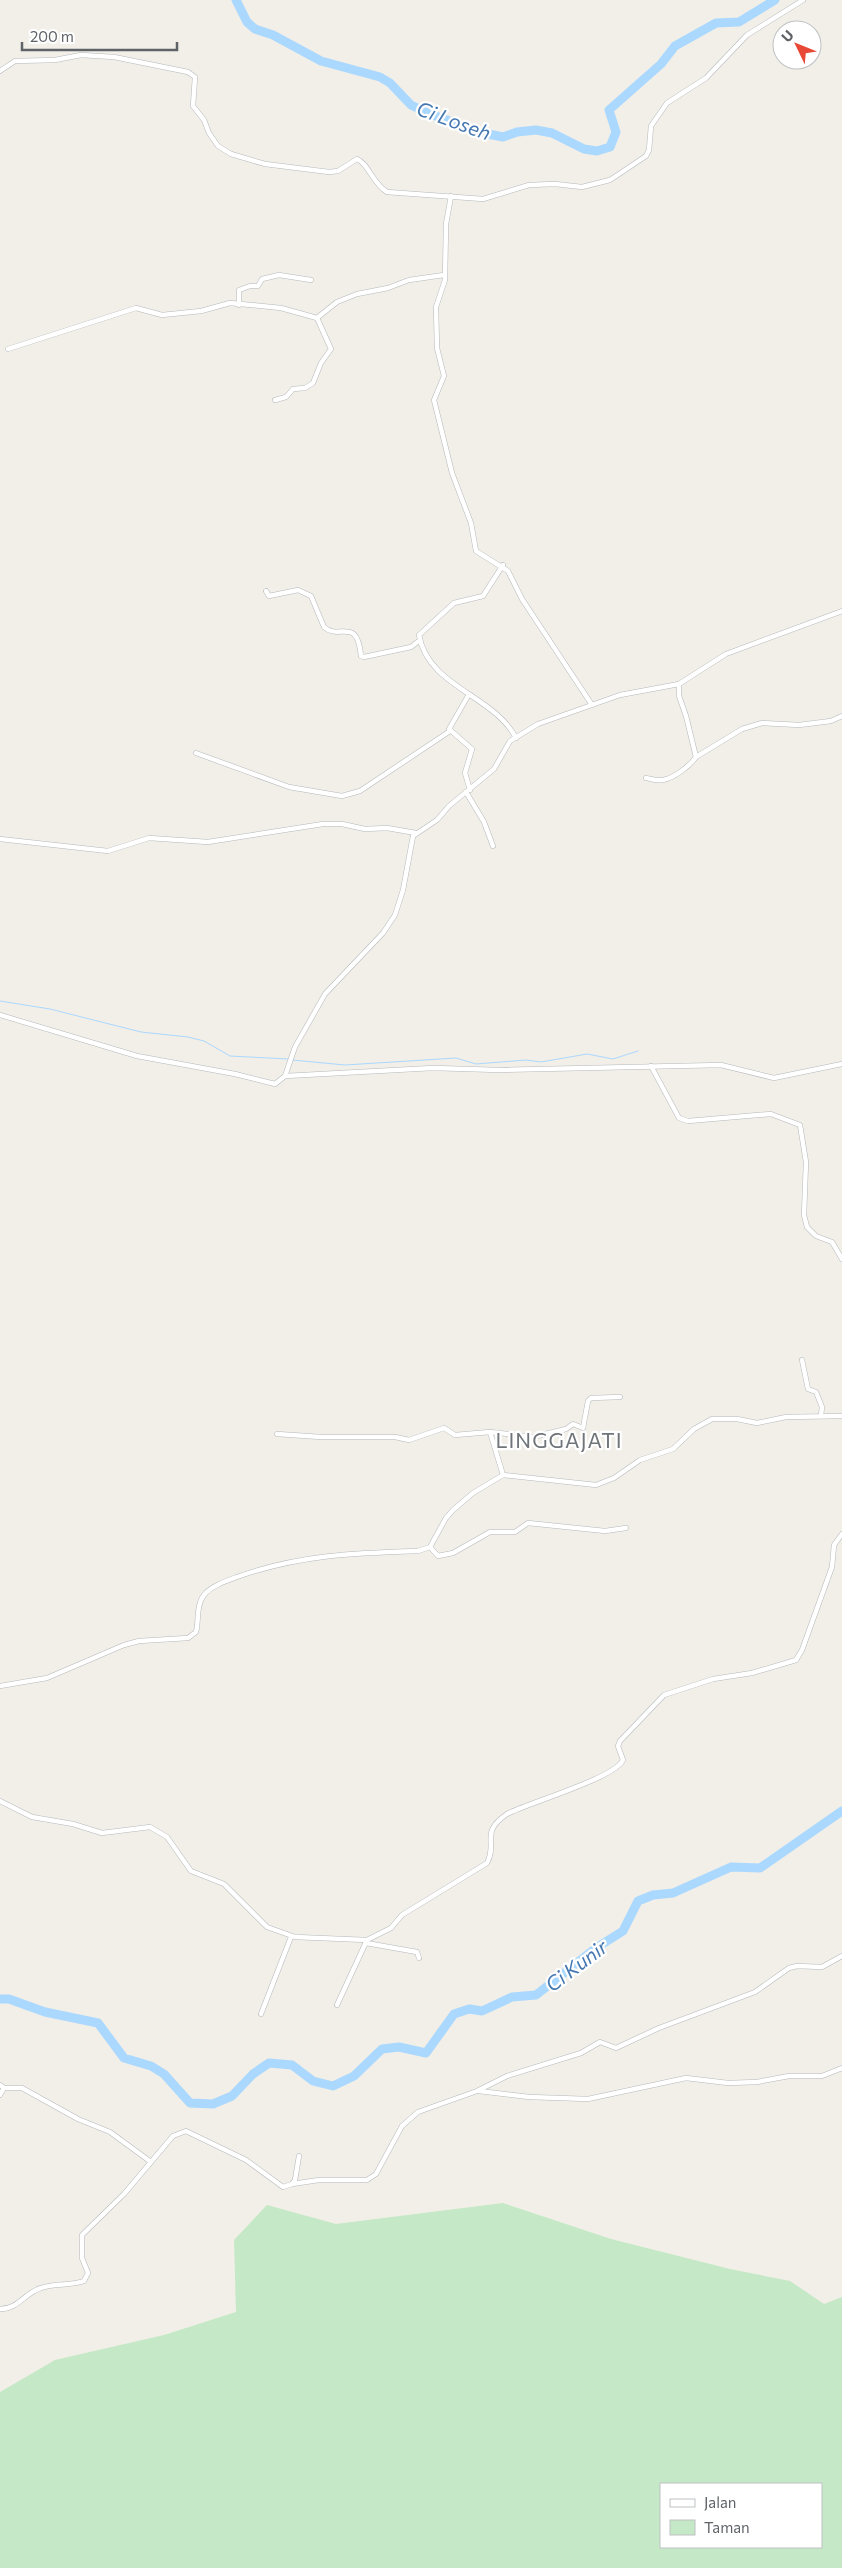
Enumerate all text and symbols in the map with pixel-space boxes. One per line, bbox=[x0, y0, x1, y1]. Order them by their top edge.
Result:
scale bar bbox=[22, 20, 178, 52]
north arrow bbox=[772, 20, 822, 70]
text: U bbox=[777, 26, 797, 45]
text: 200 m bbox=[30, 27, 74, 45]
water label: Ci Loseh bbox=[414, 96, 494, 144]
district label: LINGGAJATI bbox=[495, 1427, 623, 1452]
water label: Ci Kunir bbox=[540, 1933, 613, 1996]
legend bbox=[660, 2483, 822, 2548]
text: Jalan bbox=[704, 2493, 736, 2511]
text: Taman bbox=[704, 2518, 750, 2536]

